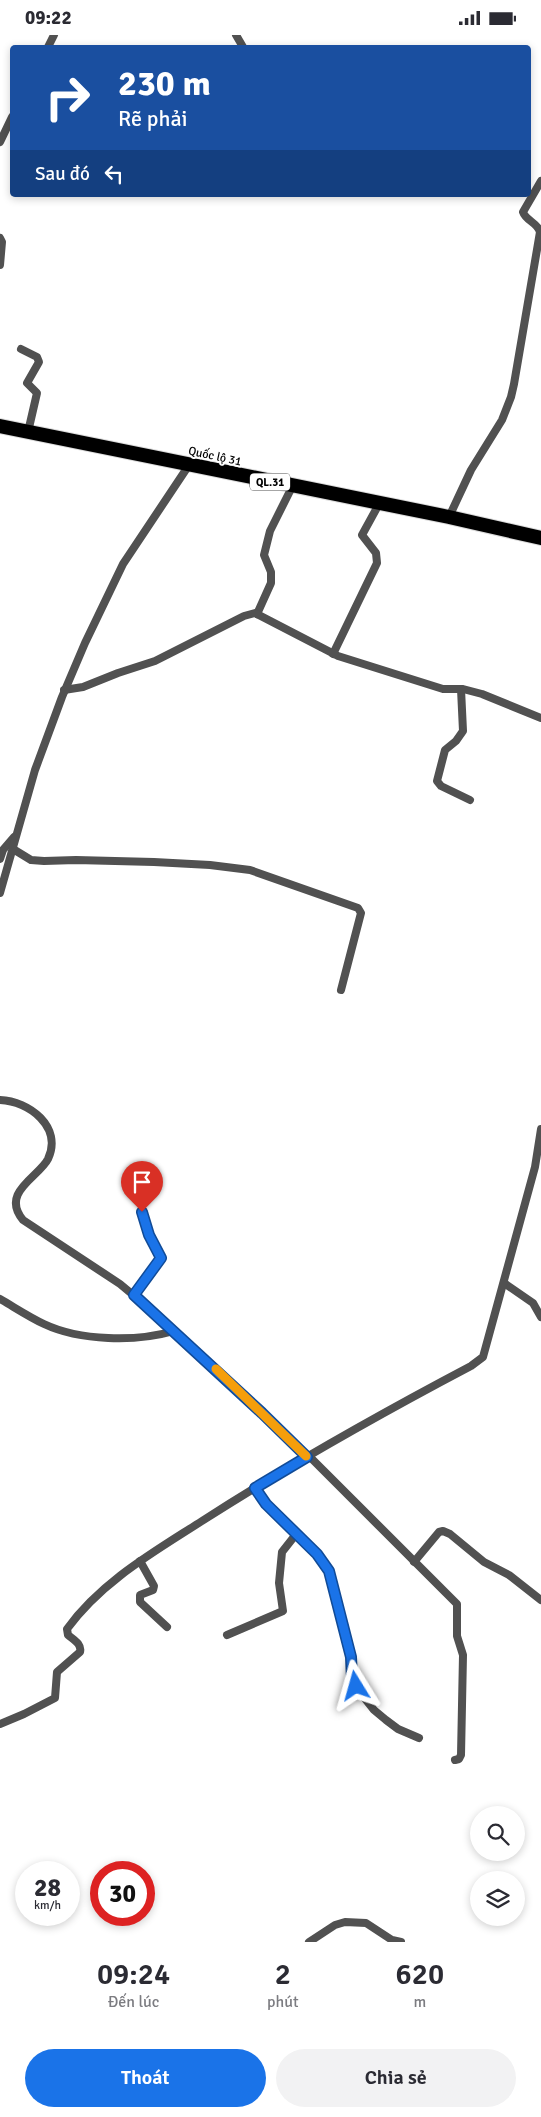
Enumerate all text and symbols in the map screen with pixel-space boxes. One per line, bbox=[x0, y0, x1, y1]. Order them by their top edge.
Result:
text: 09:22 bbox=[25, 6, 72, 30]
text: 230 m bbox=[118, 62, 211, 105]
icon: right bbox=[35, 65, 100, 130]
text: Rẽ phải bbox=[118, 105, 188, 132]
icon: left bbox=[100, 160, 128, 188]
text: Sau đó bbox=[35, 162, 90, 186]
street label: Quốc lộ 31 bbox=[187, 444, 243, 469]
road number: QL.31 bbox=[250, 473, 290, 491]
pin bbox=[121, 1161, 163, 1212]
icon: arrive bbox=[128, 1168, 156, 1196]
position arrow bbox=[329, 1659, 381, 1711]
map controls bbox=[470, 1806, 525, 1926]
button: search bbox=[470, 1806, 525, 1861]
speed limit sign: 30 bbox=[90, 1861, 155, 1926]
button: layers bbox=[470, 1871, 525, 1926]
text: 28 bbox=[34, 1872, 61, 1903]
text: km/h bbox=[34, 1898, 61, 1913]
text: 09:24 bbox=[97, 1956, 170, 1993]
text: 2 bbox=[275, 1956, 291, 1993]
text: 620 bbox=[395, 1956, 444, 1993]
text: Đến lúc bbox=[108, 1992, 159, 2012]
text: phút bbox=[267, 1992, 299, 2012]
text: m bbox=[413, 1992, 426, 2012]
button: Thoát bbox=[25, 2049, 266, 2107]
button: Chia sẻ bbox=[276, 2049, 516, 2107]

